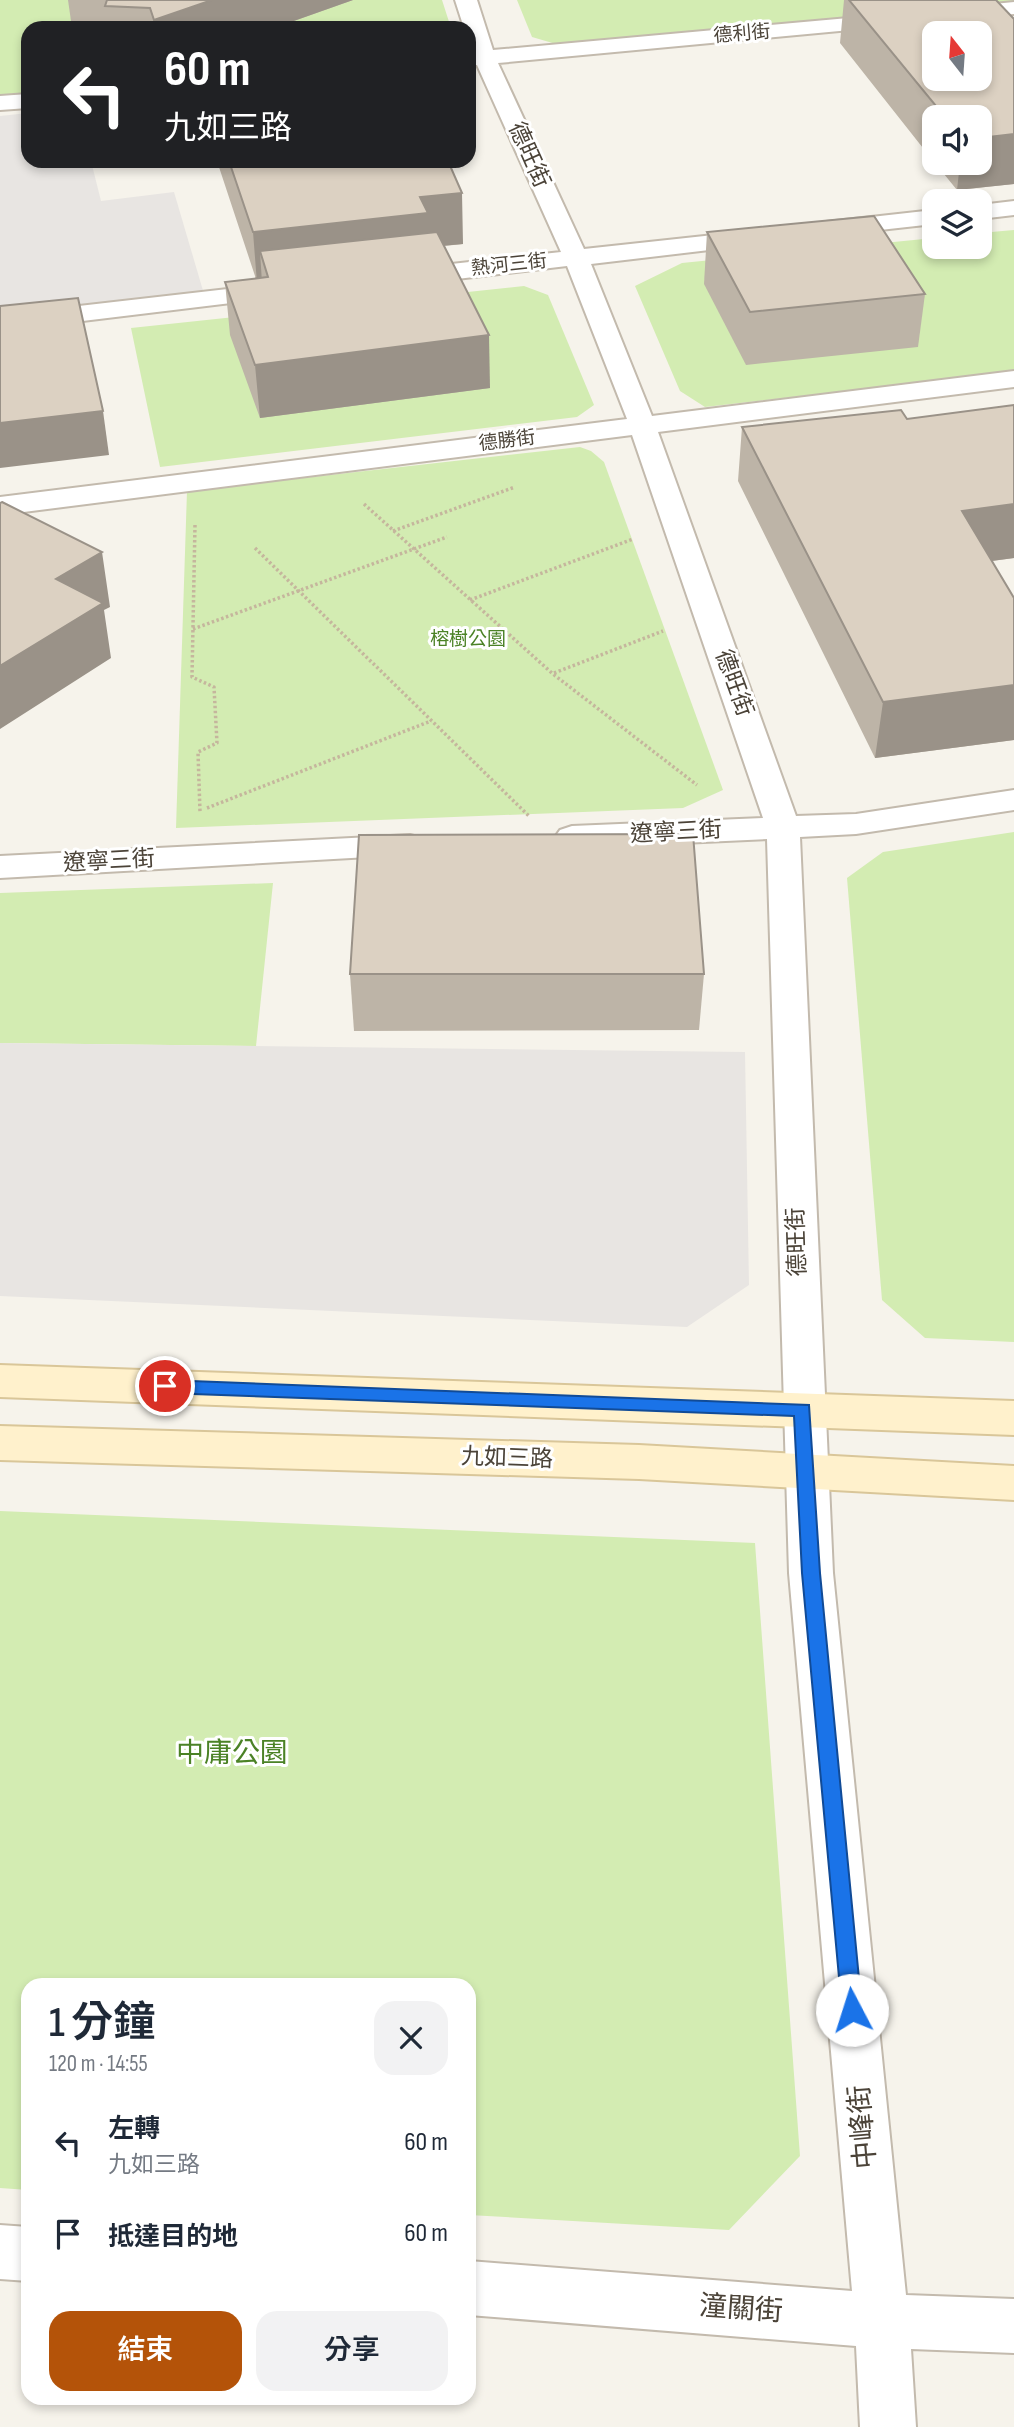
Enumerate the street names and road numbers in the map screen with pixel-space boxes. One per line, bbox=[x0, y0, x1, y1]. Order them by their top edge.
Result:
street label: 德利街 bbox=[713, 20, 771, 48]
street label: 德旺街 bbox=[502, 118, 556, 192]
street label: 熱河三街 bbox=[470, 250, 548, 280]
street label: 德勝街 bbox=[477, 426, 537, 456]
street label: 德旺街 bbox=[709, 646, 759, 720]
street label: 遼寧三街 bbox=[629, 816, 723, 848]
street label: 遼寧三街 bbox=[62, 845, 156, 877]
street label: 德旺街 bbox=[782, 1207, 812, 1277]
street label: 九如三路 bbox=[461, 1442, 553, 1474]
street label: 中峰街 bbox=[843, 2084, 883, 2170]
street label: 潼關街 bbox=[698, 2290, 784, 2328]

